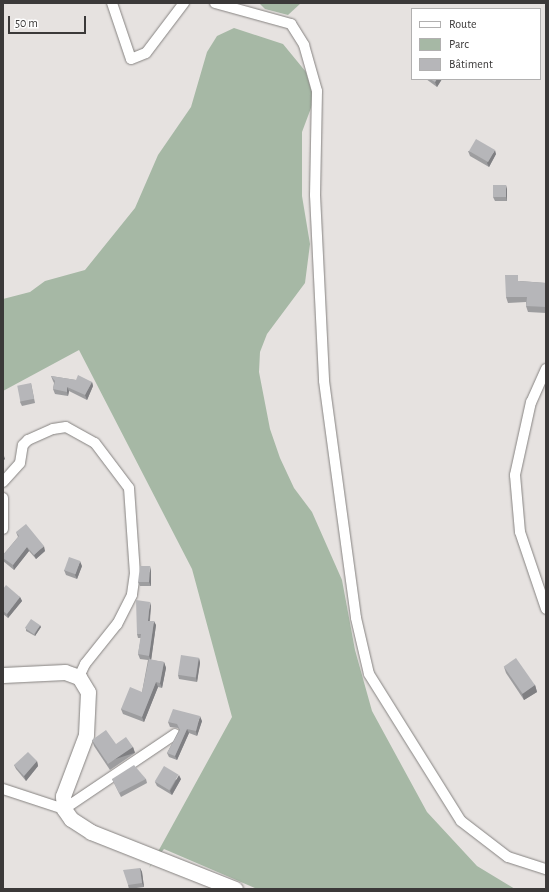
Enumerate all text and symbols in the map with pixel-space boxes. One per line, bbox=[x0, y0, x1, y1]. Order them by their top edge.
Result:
scale bar bbox=[10, 8, 88, 34]
legend bbox=[411, 8, 541, 80]
text: 50 m bbox=[15, 17, 38, 29]
text: Route bbox=[449, 18, 476, 30]
text: Parc bbox=[449, 38, 469, 50]
text: Bâtiment bbox=[449, 58, 493, 70]

